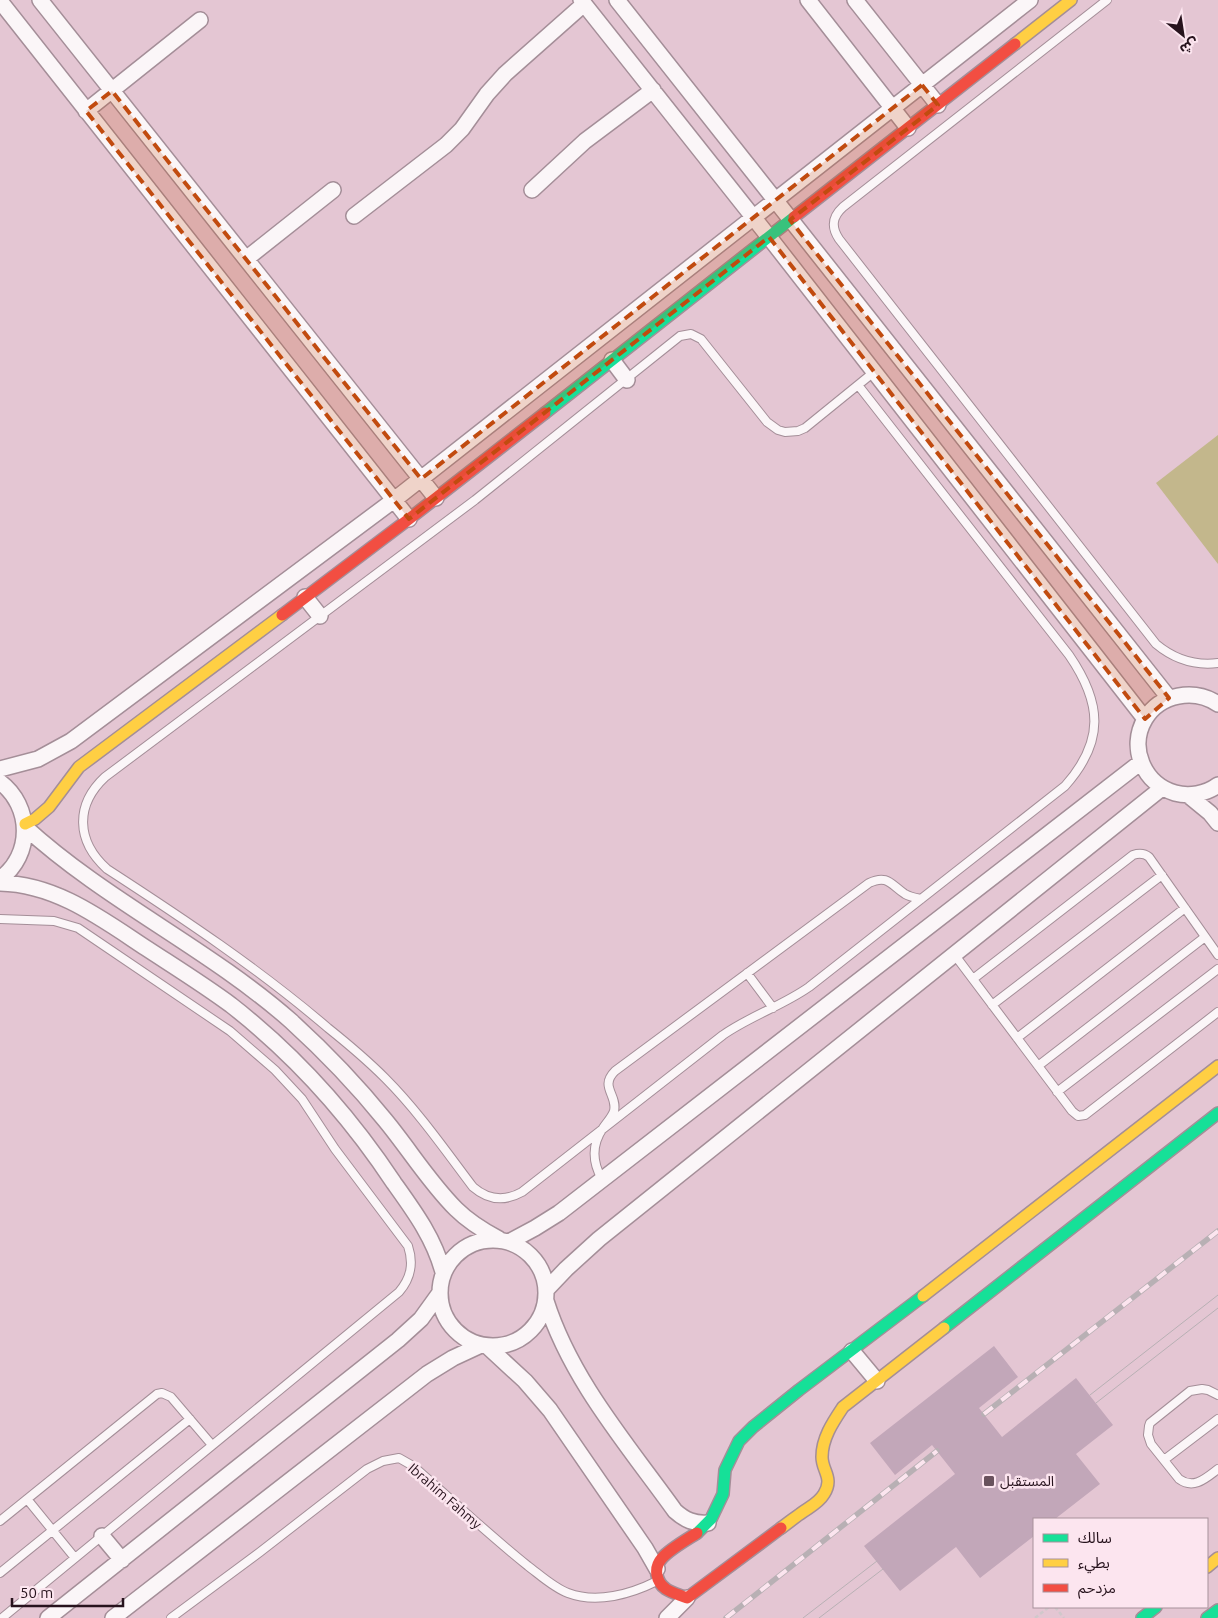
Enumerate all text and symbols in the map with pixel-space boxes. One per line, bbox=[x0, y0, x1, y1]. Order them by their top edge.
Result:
north arrow bbox=[1158, 10, 1208, 60]
text: ش bbox=[1177, 35, 1202, 58]
street label: Ibrahim Fahmy bbox=[405, 1460, 485, 1532]
place label: المستقبل bbox=[1000, 1473, 1054, 1490]
marker: المستقبل bbox=[982, 1474, 996, 1488]
legend bbox=[1033, 1518, 1208, 1608]
text: سالك bbox=[1078, 1529, 1112, 1546]
text: بطيء bbox=[1078, 1554, 1110, 1574]
scale bar bbox=[12, 1576, 124, 1608]
text: مزدحم bbox=[1078, 1579, 1116, 1599]
text: 50 m bbox=[20, 1584, 53, 1601]

